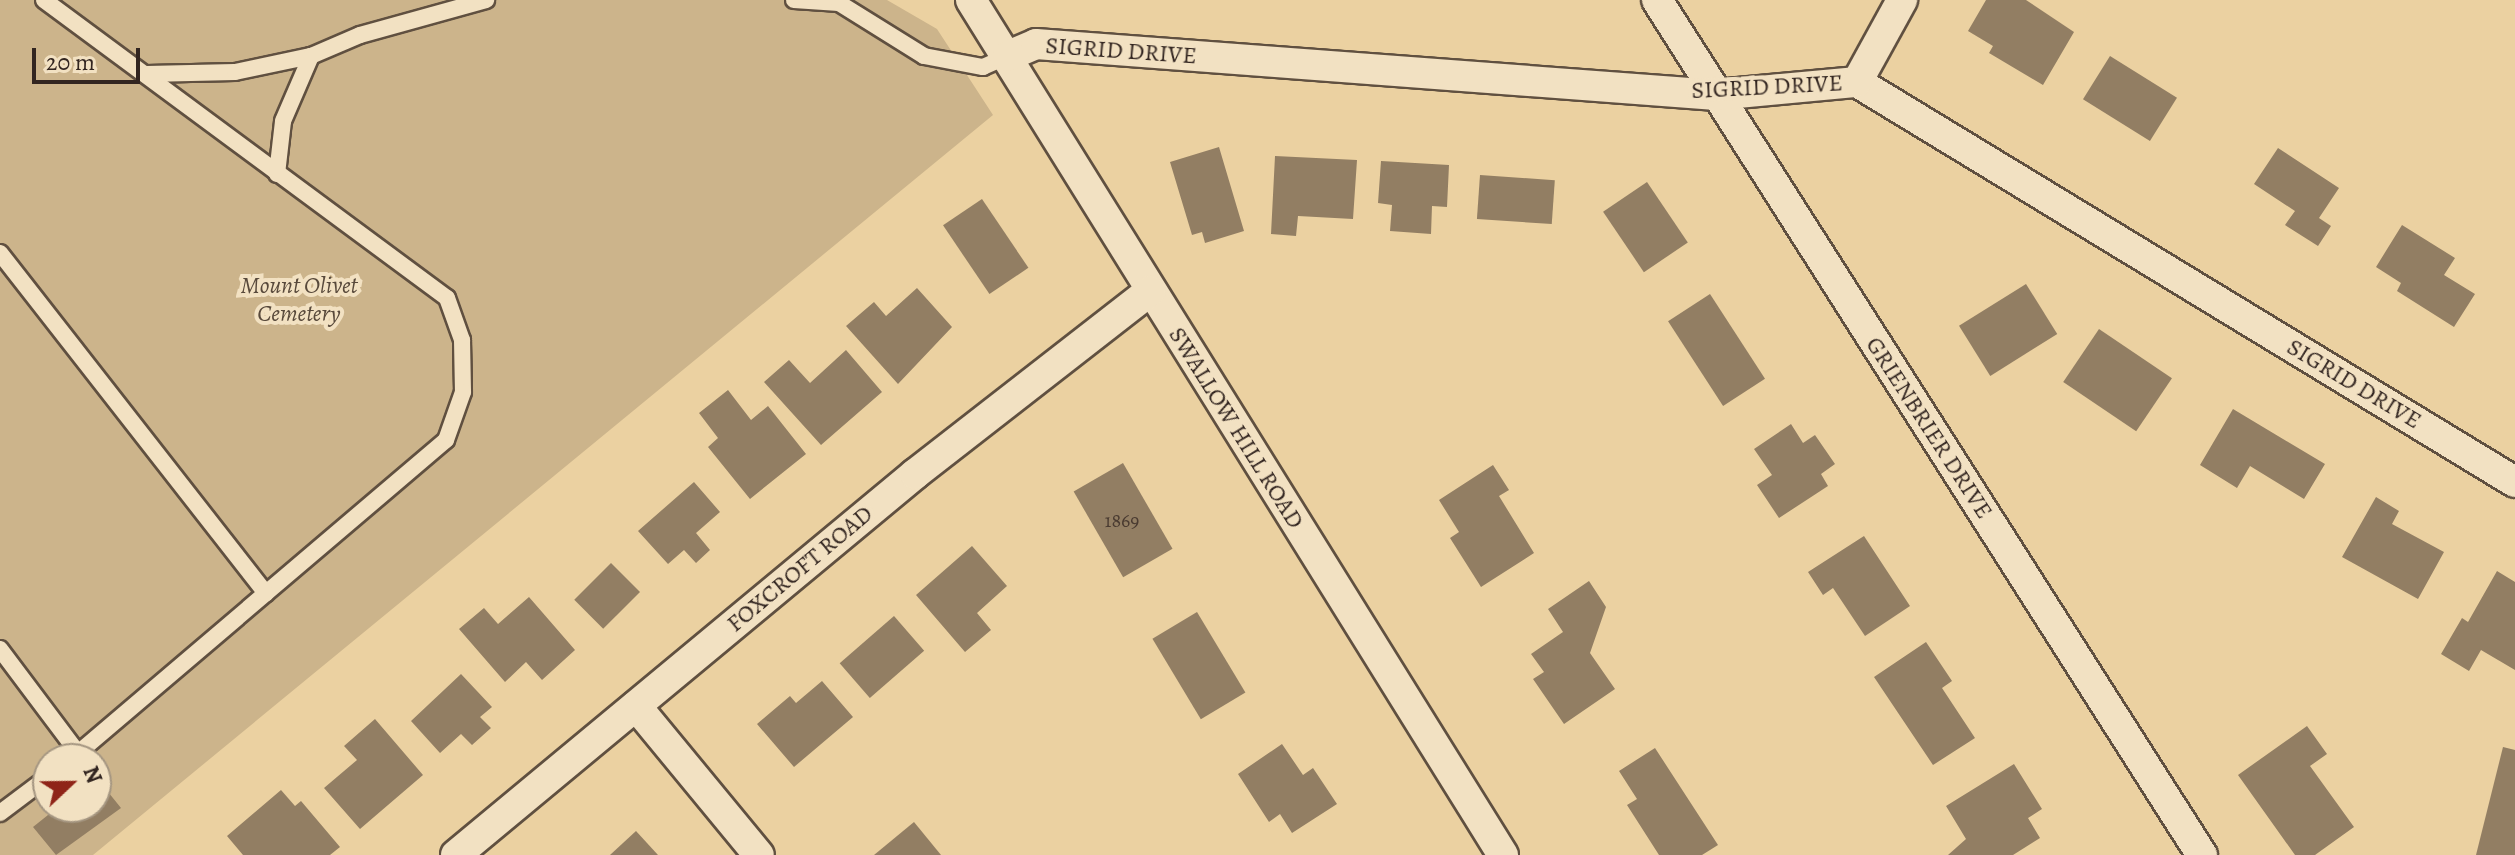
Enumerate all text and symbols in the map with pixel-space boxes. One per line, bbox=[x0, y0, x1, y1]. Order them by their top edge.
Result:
street label: SIGRID DRIVE bbox=[1044, 31, 1198, 71]
scale bar bbox=[36, 32, 144, 82]
text: 20 m bbox=[46, 46, 95, 78]
street label: SIGRID DRIVE bbox=[1691, 69, 1843, 105]
park label: Mount Olivet Cemetery bbox=[241, 272, 357, 328]
street label: SWALLOW HILL ROAD bbox=[1162, 322, 1310, 534]
street label: GRIENBRIER DRIVE bbox=[1859, 332, 1999, 524]
street label: SIGRID DRIVE bbox=[2282, 333, 2426, 435]
street label: FOXCROFT ROAD bbox=[721, 500, 879, 638]
house number: 1869 bbox=[1105, 508, 1139, 532]
north arrow bbox=[32, 743, 112, 823]
text: N bbox=[75, 762, 109, 788]

